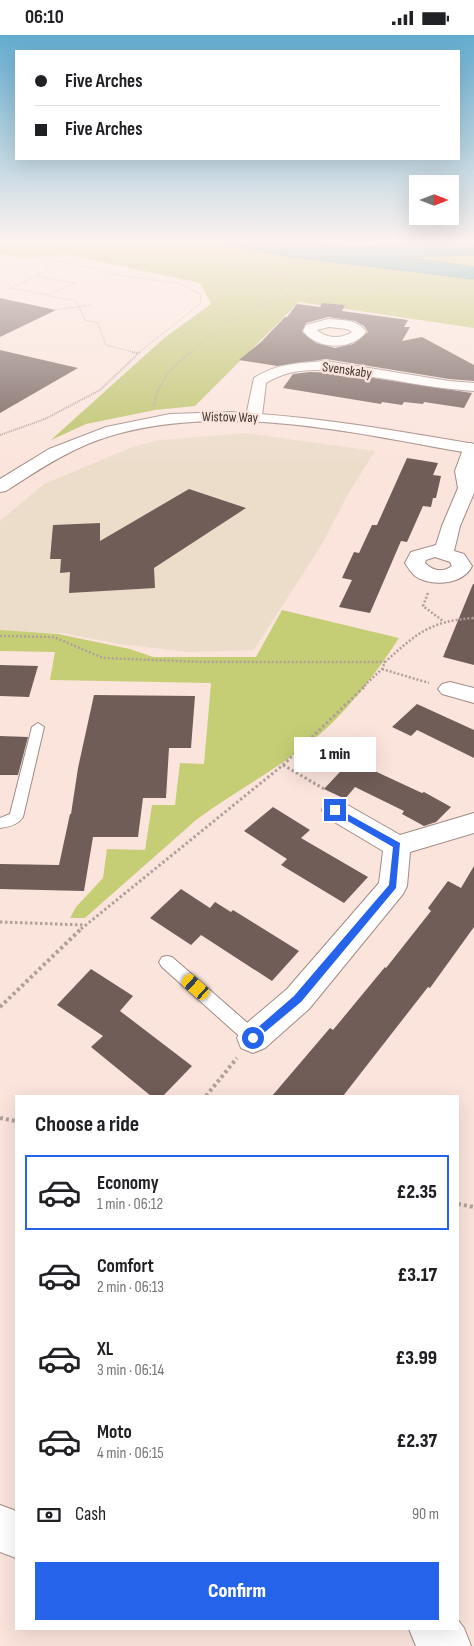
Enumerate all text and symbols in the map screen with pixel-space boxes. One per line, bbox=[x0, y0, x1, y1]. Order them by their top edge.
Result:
text: 06:10 bbox=[25, 6, 64, 29]
text: Five Arches bbox=[65, 70, 143, 93]
text: Five Arches bbox=[65, 118, 143, 141]
north arrow bbox=[409, 175, 459, 225]
map controls bbox=[409, 175, 459, 225]
street label: Svenskaby bbox=[321, 358, 373, 382]
street label: Wistow Way bbox=[202, 408, 259, 426]
callout: 1 min bbox=[294, 737, 376, 773]
text: 1 min bbox=[320, 745, 350, 764]
route end bbox=[324, 799, 346, 821]
car bbox=[179, 971, 212, 1003]
route start bbox=[242, 1027, 264, 1049]
text: Choose a ride bbox=[35, 1111, 139, 1138]
icon: car bbox=[37, 1170, 82, 1215]
text: Economy bbox=[97, 1172, 159, 1195]
text: £2.35 bbox=[397, 1181, 437, 1204]
text: 1 min · 06:12 bbox=[97, 1195, 163, 1214]
icon: car bbox=[37, 1253, 82, 1298]
text: Comfort bbox=[97, 1255, 154, 1278]
text: £3.17 bbox=[397, 1264, 437, 1287]
text: 2 min · 06:13 bbox=[97, 1278, 164, 1297]
icon: car bbox=[37, 1336, 82, 1381]
text: XL bbox=[97, 1338, 113, 1361]
text: £3.99 bbox=[395, 1347, 437, 1370]
text: 3 min · 06:14 bbox=[97, 1361, 164, 1380]
icon: car bbox=[37, 1419, 82, 1464]
text: Moto bbox=[97, 1421, 132, 1444]
text: £2.37 bbox=[397, 1430, 437, 1453]
text: 4 min · 06:15 bbox=[97, 1444, 164, 1463]
icon: cash bbox=[35, 1501, 63, 1529]
text: Cash bbox=[75, 1503, 106, 1526]
text: 90 m bbox=[412, 1505, 439, 1524]
button: Confirm bbox=[35, 1562, 439, 1620]

